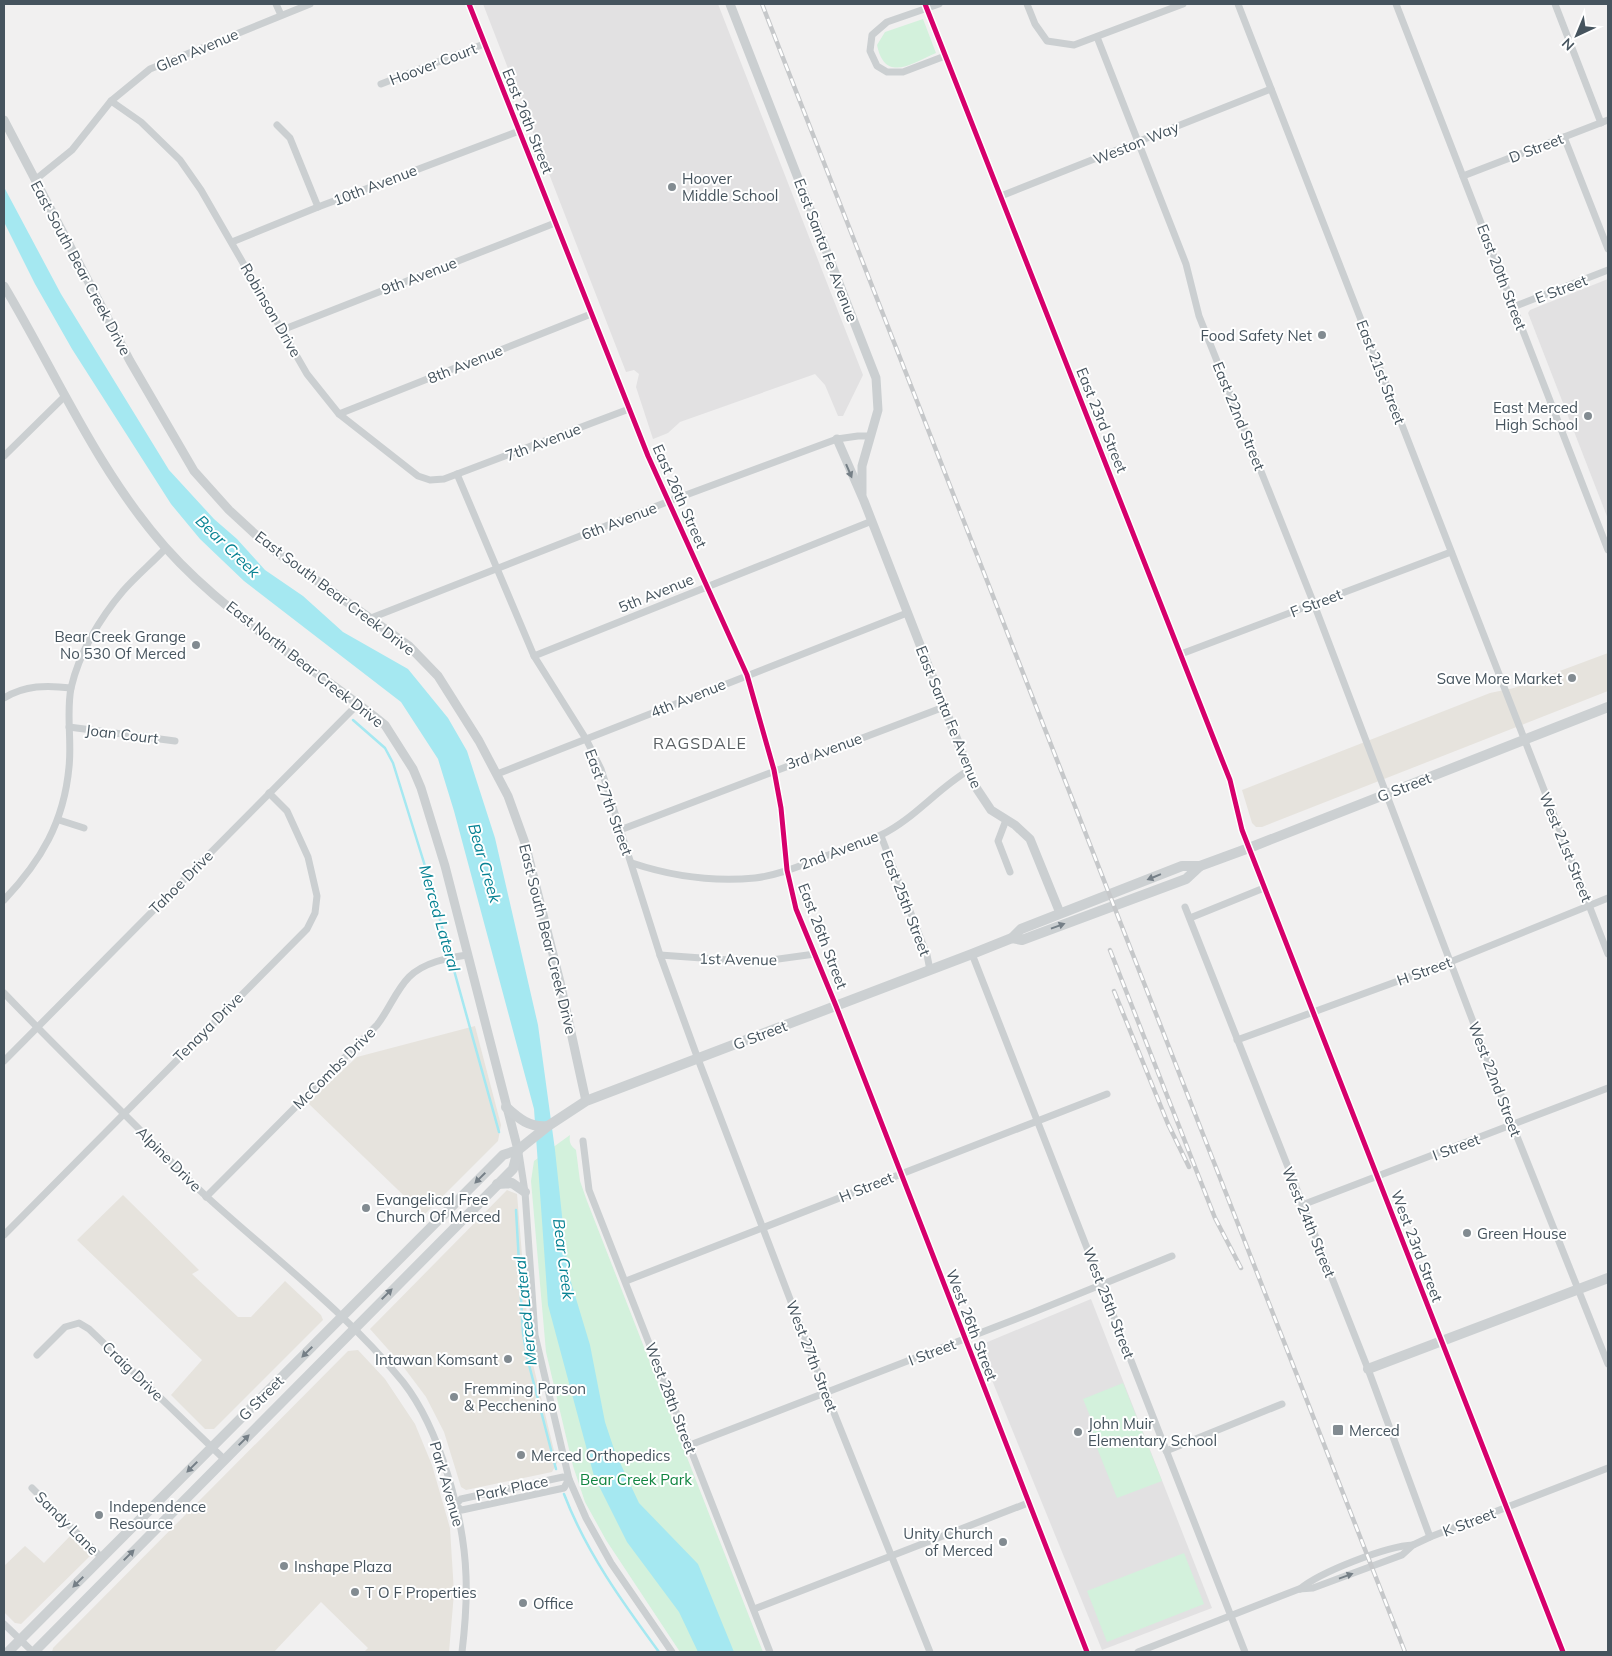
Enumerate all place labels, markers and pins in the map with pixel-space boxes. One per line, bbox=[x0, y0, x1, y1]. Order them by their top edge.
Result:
place label: Hoover Middle School bbox=[682, 169, 778, 205]
marker: Hoover Middle School bbox=[666, 181, 678, 193]
place label: Food Safety Net bbox=[1201, 326, 1312, 345]
marker: Food Safety Net bbox=[1316, 329, 1328, 341]
place label: East Merced High School bbox=[1493, 398, 1578, 434]
marker: East Merced High School bbox=[1582, 410, 1594, 422]
place label: Bear Creek Grange No 530 Of Merced bbox=[54, 627, 186, 663]
marker: Bear Creek Grange No 530 Of Merced bbox=[190, 639, 202, 651]
place label: Save More Market bbox=[1437, 669, 1562, 688]
marker: Save More Market bbox=[1566, 672, 1578, 684]
place label: Evangelical Free Church Of Merced bbox=[376, 1190, 501, 1226]
marker: Evangelical Free Church Of Merced bbox=[360, 1202, 372, 1214]
place label: Green House bbox=[1477, 1224, 1567, 1243]
marker: Green House bbox=[1461, 1227, 1473, 1239]
place label: Intawan Komsant bbox=[375, 1350, 498, 1369]
marker: Intawan Komsant bbox=[502, 1353, 514, 1365]
place label: Fremming Parson & Pecchenino bbox=[464, 1379, 586, 1415]
marker: Fremming Parson & Pecchenino bbox=[448, 1391, 460, 1403]
place label: John Muir Elementary School bbox=[1088, 1414, 1217, 1450]
place label: Merced bbox=[1349, 1421, 1400, 1440]
marker: Merced bbox=[1331, 1423, 1345, 1437]
marker: John Muir Elementary School bbox=[1072, 1426, 1084, 1438]
place label: Merced Orthopedics bbox=[531, 1446, 670, 1465]
marker: Merced Orthopedics bbox=[515, 1449, 527, 1461]
place label: Independence Resource bbox=[109, 1497, 206, 1533]
marker: Independence Resource bbox=[93, 1509, 105, 1521]
place label: Unity Church of Merced bbox=[903, 1524, 993, 1560]
marker: Unity Church of Merced bbox=[997, 1536, 1009, 1548]
place label: Inshape Plaza bbox=[294, 1557, 392, 1576]
marker: Inshape Plaza bbox=[278, 1560, 290, 1572]
place label: T O F Properties bbox=[365, 1583, 477, 1602]
marker: T O F Properties bbox=[349, 1586, 361, 1598]
place label: Office bbox=[533, 1594, 573, 1613]
marker: Office bbox=[517, 1597, 529, 1609]

